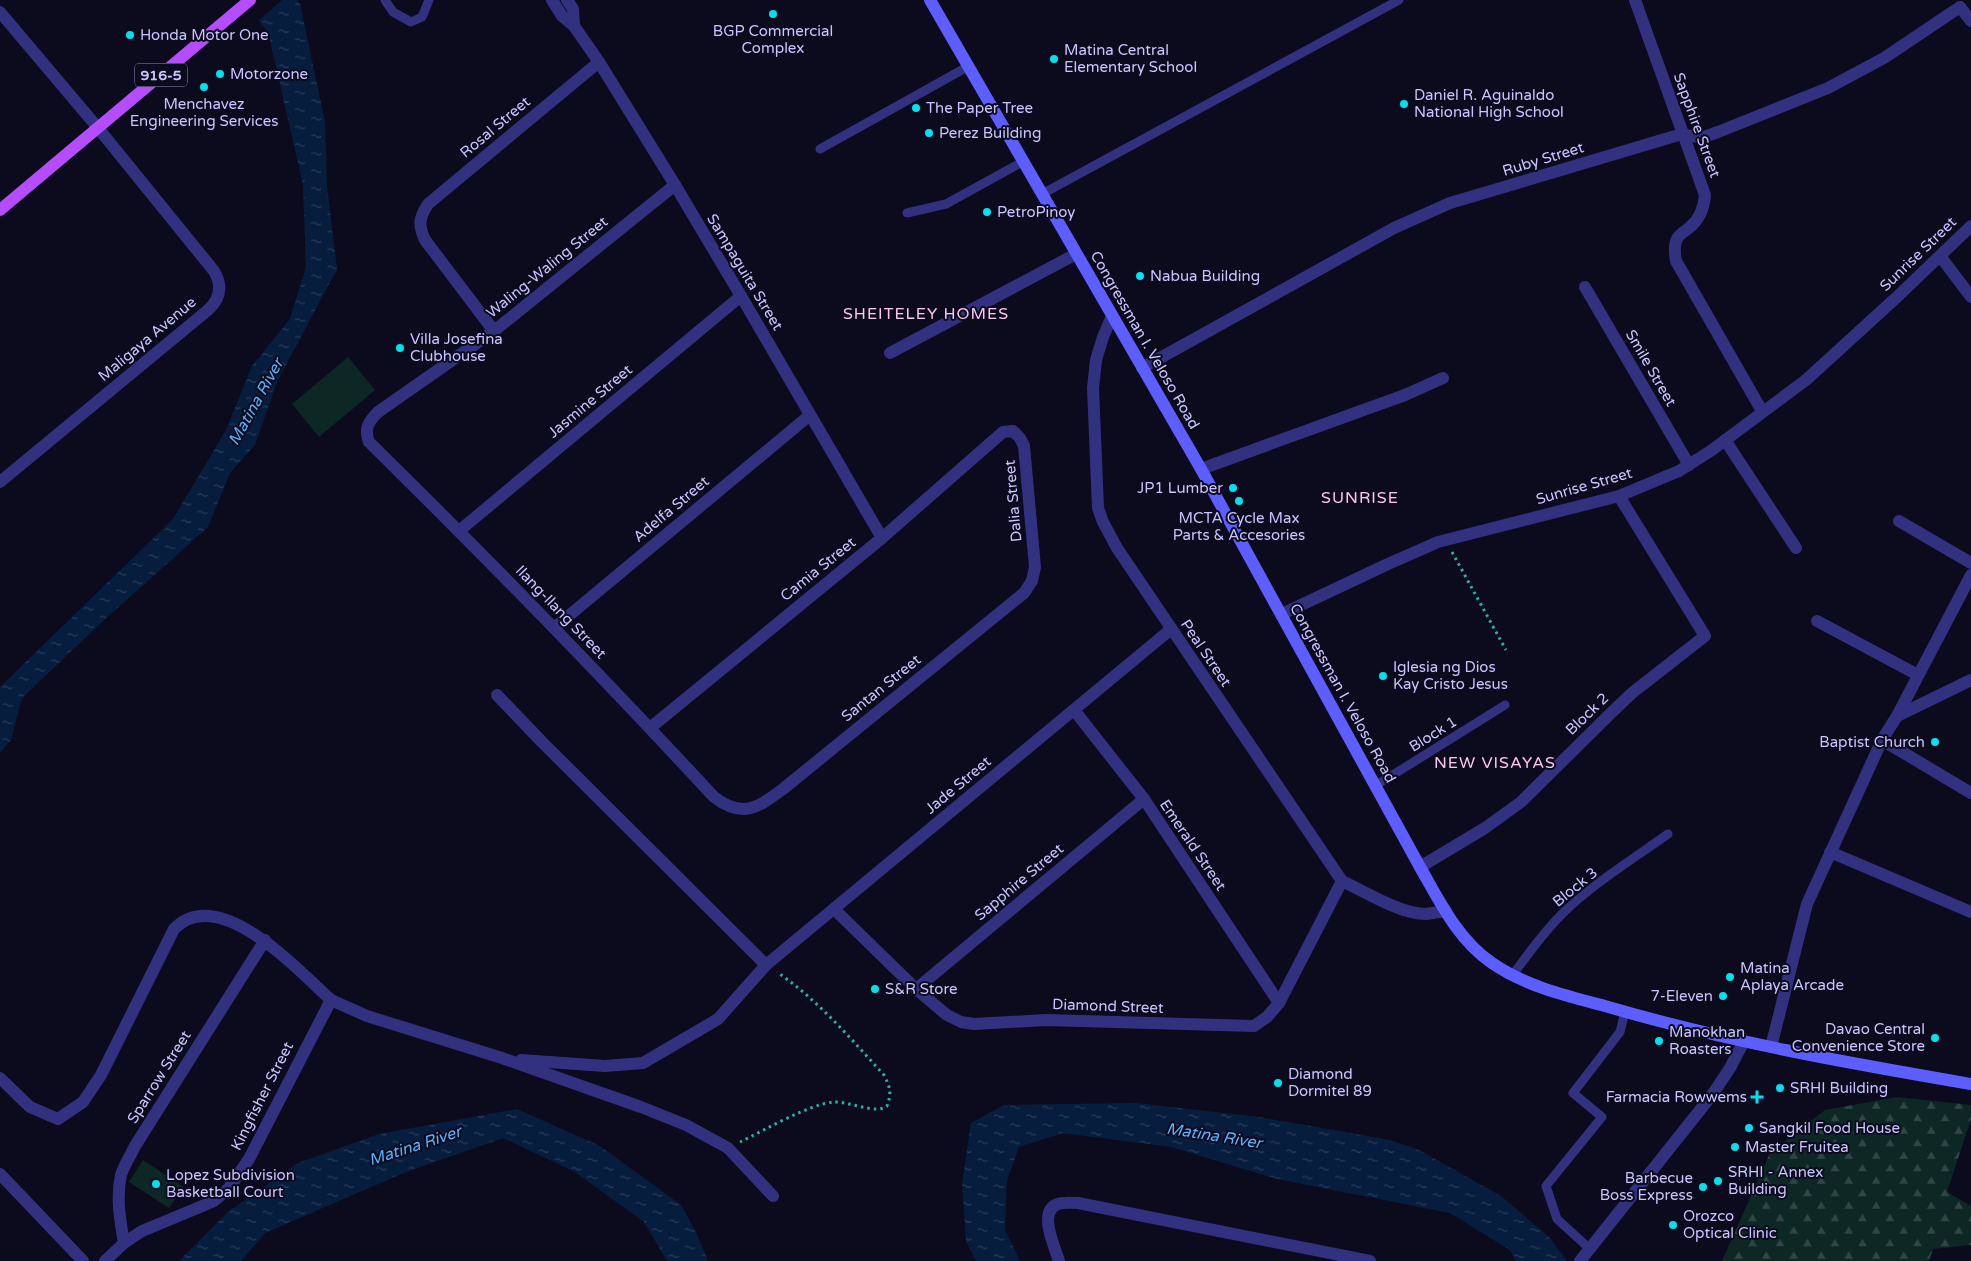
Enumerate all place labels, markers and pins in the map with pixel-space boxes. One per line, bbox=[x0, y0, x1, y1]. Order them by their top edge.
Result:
marker: BGP Commercial Complex bbox=[767, 8, 779, 20]
place label: BGP Commercial Complex bbox=[713, 22, 833, 57]
place label: Honda Motor One bbox=[140, 26, 269, 44]
marker: Honda Motor One bbox=[124, 29, 136, 41]
place label: Matina Central Elementary School bbox=[1064, 41, 1197, 76]
marker: Matina Central Elementary School bbox=[1048, 53, 1060, 65]
place label: Motorzone bbox=[230, 65, 308, 83]
marker: Motorzone bbox=[214, 68, 226, 80]
marker: Menchavez Engineering Services bbox=[198, 81, 210, 93]
place label: Daniel R. Aguinaldo National High School bbox=[1414, 86, 1564, 121]
place label: Menchavez Engineering Services bbox=[130, 95, 278, 130]
marker: Daniel R. Aguinaldo National High School bbox=[1398, 98, 1410, 110]
place label: The Paper Tree bbox=[926, 99, 1033, 117]
marker: The Paper Tree bbox=[910, 102, 922, 114]
place label: Perez Building bbox=[939, 124, 1041, 142]
marker: Perez Building bbox=[923, 127, 935, 139]
place label: PetroPinoy bbox=[997, 203, 1075, 221]
marker: PetroPinoy bbox=[981, 206, 993, 218]
place label: Nabua Building bbox=[1150, 267, 1260, 285]
marker: Nabua Building bbox=[1134, 270, 1146, 282]
place label: Villa Josefina Clubhouse bbox=[410, 330, 503, 365]
marker: Villa Josefina Clubhouse bbox=[394, 342, 406, 354]
place label: JP1 Lumber bbox=[1137, 479, 1223, 497]
marker: JP1 Lumber bbox=[1227, 482, 1239, 494]
marker: MCTA Cycle Max Parts & Accesories bbox=[1233, 495, 1245, 507]
place label: MCTA Cycle Max Parts & Accesories bbox=[1173, 509, 1305, 544]
place label: Iglesia ng Dios Kay Cristo Jesus bbox=[1393, 658, 1508, 693]
marker: Iglesia ng Dios Kay Cristo Jesus bbox=[1377, 670, 1389, 682]
place label: Baptist Church bbox=[1819, 733, 1925, 751]
marker: Baptist Church bbox=[1929, 736, 1941, 748]
place label: Matina Aplaya Arcade bbox=[1740, 959, 1844, 994]
marker: Matina Aplaya Arcade bbox=[1724, 971, 1736, 983]
place label: S&R Store bbox=[885, 980, 957, 998]
marker: S&R Store bbox=[869, 983, 881, 995]
place label: 7-Eleven bbox=[1651, 987, 1713, 1005]
marker: 7-Eleven bbox=[1717, 990, 1729, 1002]
place label: Davao Central Convenience Store bbox=[1792, 1020, 1925, 1055]
place label: Manokhan Roasters bbox=[1669, 1023, 1745, 1058]
marker: Davao Central Convenience Store bbox=[1929, 1032, 1941, 1044]
marker: Manokhan Roasters bbox=[1653, 1035, 1665, 1047]
place label: Diamond Dormitel 89 bbox=[1288, 1065, 1372, 1100]
marker: Diamond Dormitel 89 bbox=[1272, 1077, 1284, 1089]
place label: SRHI Building bbox=[1790, 1079, 1888, 1097]
marker: SRHI Building bbox=[1774, 1082, 1786, 1094]
place label: Farmacia Rowwems bbox=[1606, 1088, 1747, 1106]
marker: Farmacia Rowwems bbox=[1751, 1091, 1763, 1103]
place label: Sangkil Food House bbox=[1759, 1119, 1900, 1137]
marker: Sangkil Food House bbox=[1743, 1122, 1755, 1134]
place label: Master Fruitea bbox=[1745, 1138, 1849, 1156]
marker: Master Fruitea bbox=[1729, 1141, 1741, 1153]
place label: SRHI - Annex Building bbox=[1728, 1163, 1823, 1198]
place label: Lopez Subdivision Basketball Court bbox=[166, 1166, 295, 1201]
place label: Barbecue Boss Express bbox=[1600, 1169, 1693, 1204]
marker: SRHI - Annex Building bbox=[1712, 1175, 1724, 1187]
marker: Lopez Subdivision Basketball Court bbox=[150, 1178, 162, 1190]
marker: Barbecue Boss Express bbox=[1697, 1181, 1709, 1193]
place label: Orozco Optical Clinic bbox=[1683, 1207, 1777, 1242]
marker: Orozco Optical Clinic bbox=[1667, 1219, 1679, 1231]

